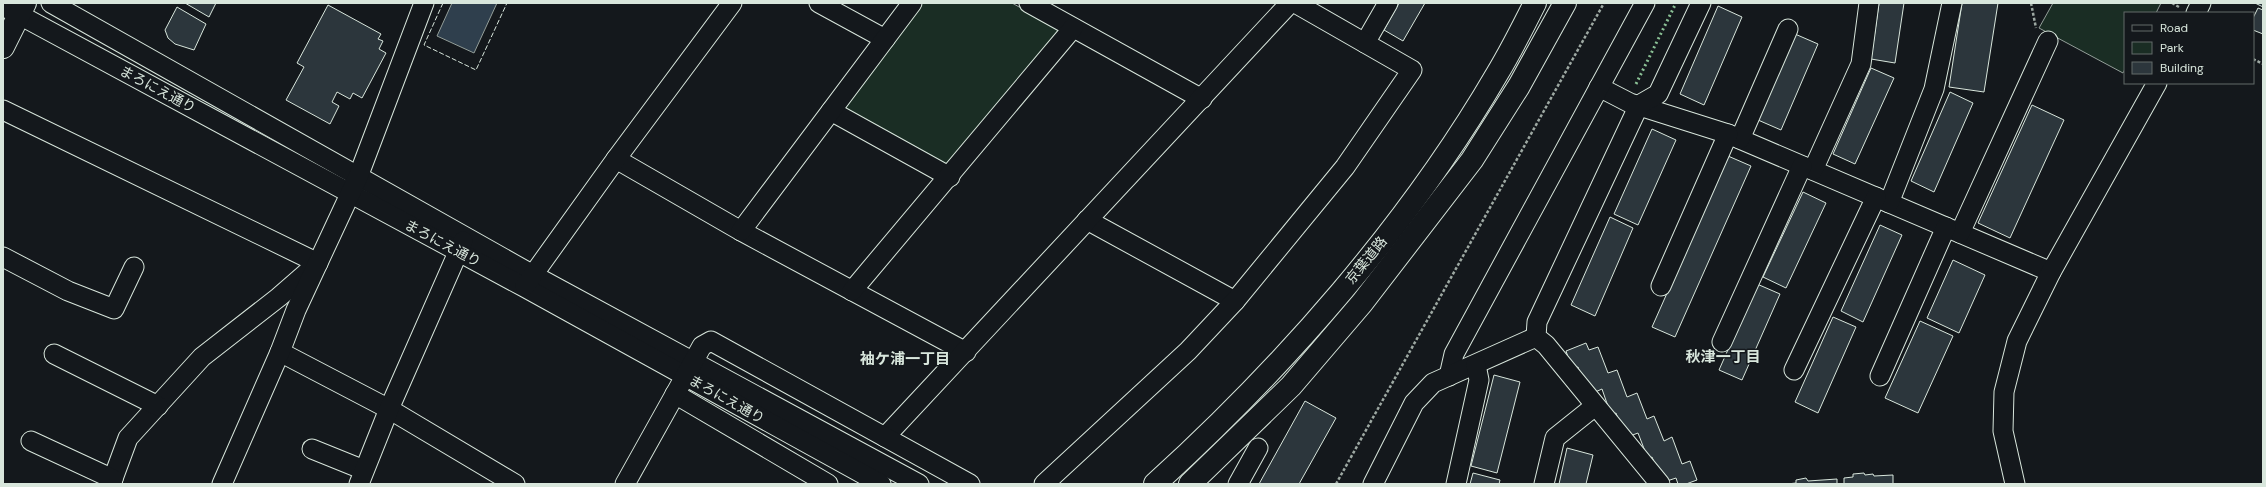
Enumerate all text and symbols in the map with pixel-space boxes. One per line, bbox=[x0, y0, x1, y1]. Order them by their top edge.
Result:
legend bbox=[2124, 12, 2254, 84]
text: Road bbox=[2160, 20, 2188, 36]
text: Park bbox=[2160, 40, 2184, 56]
text: Building bbox=[2160, 60, 2204, 76]
street label: まろにえ通り bbox=[117, 61, 199, 117]
street label: まろにえ通り bbox=[402, 215, 484, 271]
street label: 京葉道路 bbox=[1341, 233, 1391, 287]
district label: 秋津一丁目 bbox=[1685, 347, 1761, 367]
district label: 袖ケ浦一丁目 bbox=[860, 349, 950, 369]
street label: まろにえ通り bbox=[686, 371, 768, 427]

